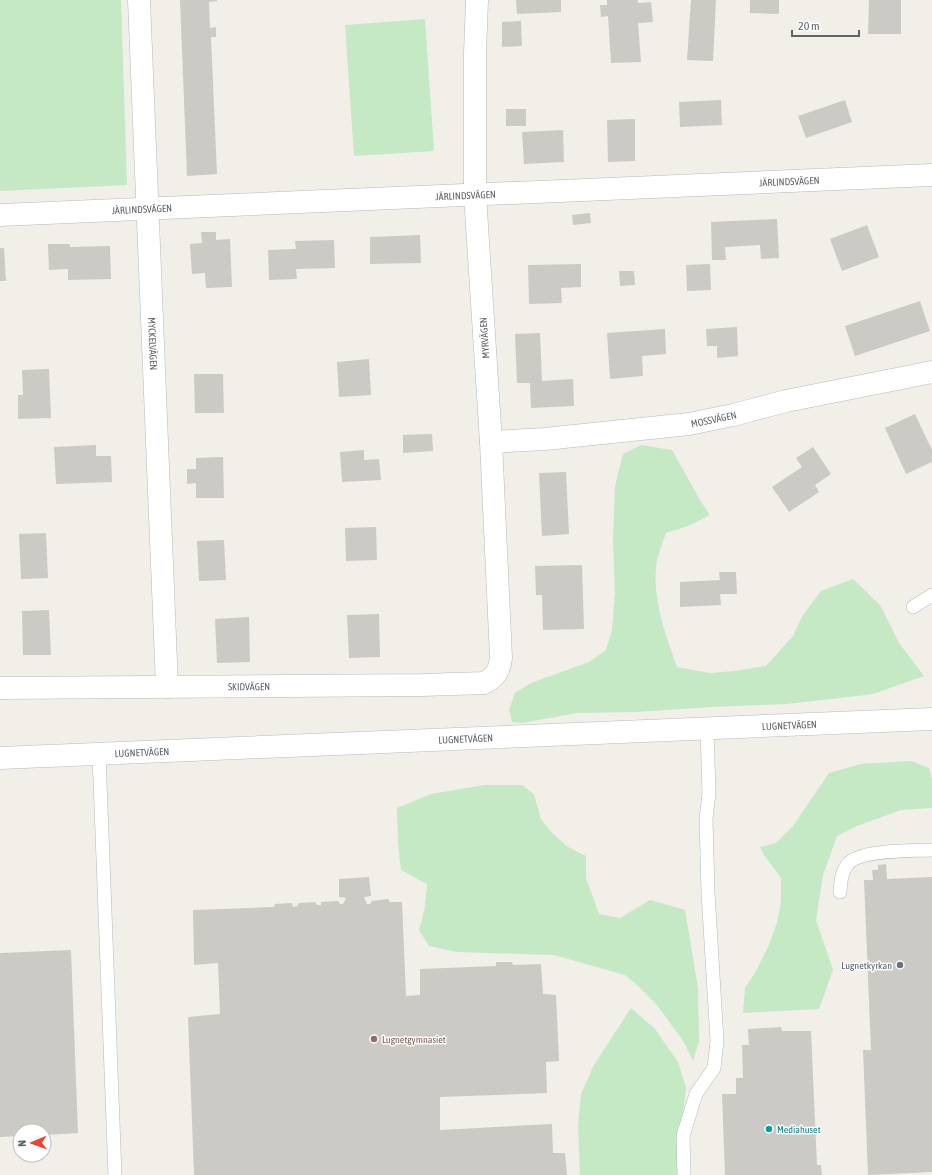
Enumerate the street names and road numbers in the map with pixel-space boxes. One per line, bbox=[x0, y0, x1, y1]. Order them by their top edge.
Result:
street label: JÄRLINDSVÄGEN bbox=[759, 175, 820, 188]
street label: JÄRLINDSVÄGEN bbox=[435, 189, 496, 202]
street label: JÄRLINDSVÄGEN bbox=[112, 203, 172, 216]
street label: MYCKELVÄGEN bbox=[146, 317, 159, 371]
street label: MYRVÄGEN bbox=[478, 317, 491, 359]
street label: MOSSVÄGEN bbox=[690, 409, 738, 429]
street label: SKIDVÄGEN bbox=[228, 681, 270, 692]
street label: LUGNETVÄGEN bbox=[762, 719, 817, 732]
street label: LUGNETVÄGEN bbox=[438, 732, 493, 746]
street label: LUGNETVÄGEN bbox=[114, 746, 170, 759]

